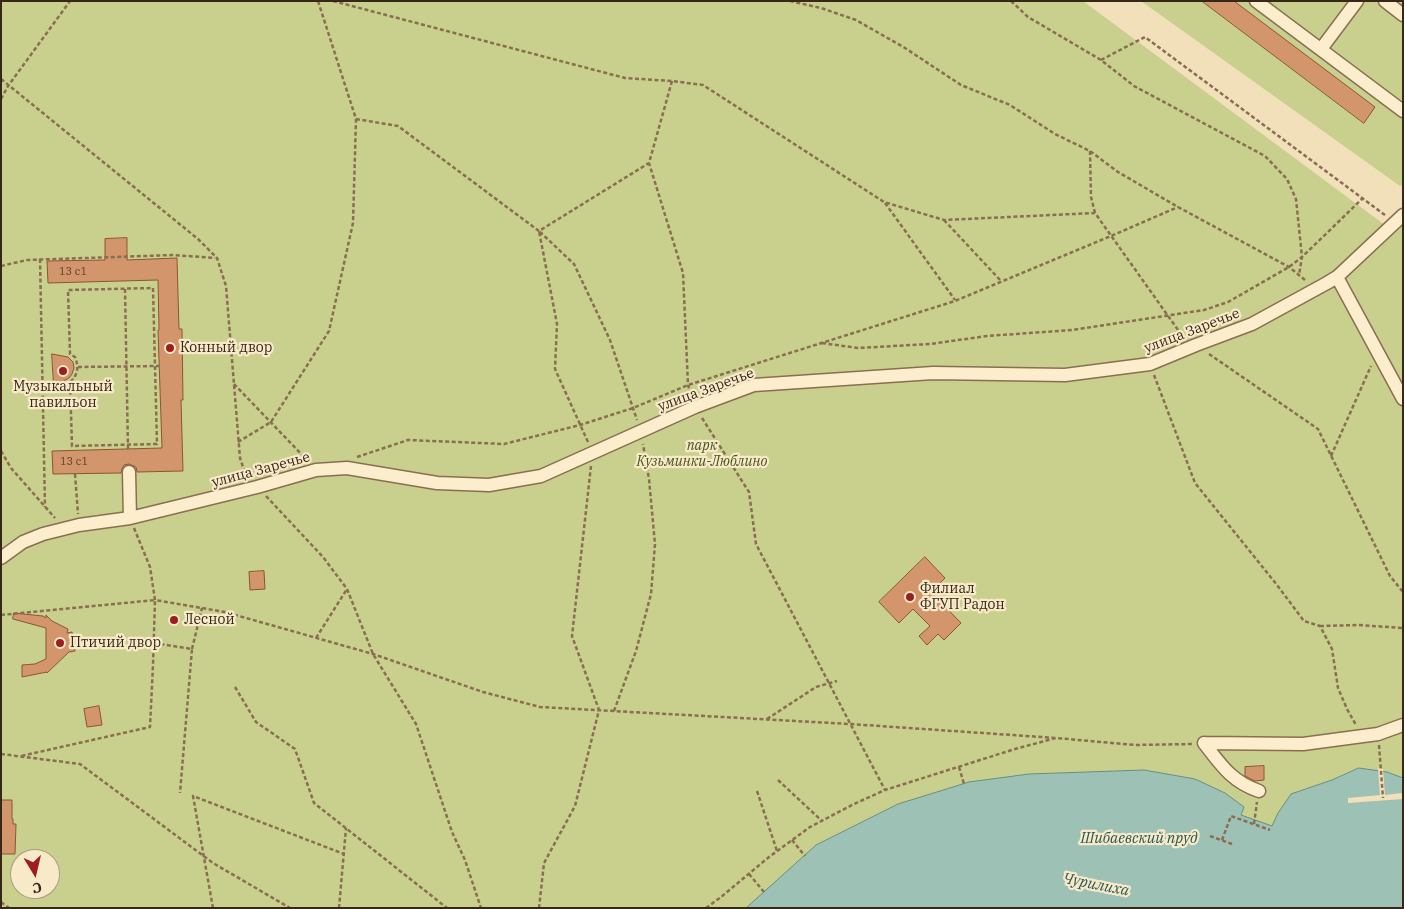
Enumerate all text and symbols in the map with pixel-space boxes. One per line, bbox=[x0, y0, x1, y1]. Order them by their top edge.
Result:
house number: 13 с1 bbox=[59, 265, 87, 279]
street label: улица Заречье bbox=[1142, 305, 1242, 357]
place label: Конный двор bbox=[180, 340, 272, 356]
marker: Конный двор bbox=[164, 342, 176, 354]
marker: Музыкальный павильон bbox=[57, 365, 69, 377]
street label: улица Заречье bbox=[656, 365, 756, 415]
place label: Музыкальный павильон bbox=[13, 379, 113, 412]
park label: парк Кузьминки-Люблино bbox=[637, 438, 767, 471]
street label: улица Заречье bbox=[210, 449, 312, 491]
house number: 13 с1 bbox=[60, 455, 88, 469]
place label: Филиал ФГУП Радон bbox=[920, 581, 1005, 614]
marker: Филиал ФГУП Радон bbox=[904, 591, 916, 603]
place label: Лесной bbox=[184, 612, 235, 628]
marker: Лесной bbox=[168, 614, 180, 626]
place label: Птичий двор bbox=[70, 635, 161, 651]
marker: Птичий двор bbox=[54, 637, 66, 649]
water label: Шибаевский пруд bbox=[1080, 830, 1198, 848]
north arrow bbox=[10, 849, 60, 899]
water label: Чурилиха bbox=[1061, 870, 1131, 900]
text: С bbox=[31, 878, 43, 897]

